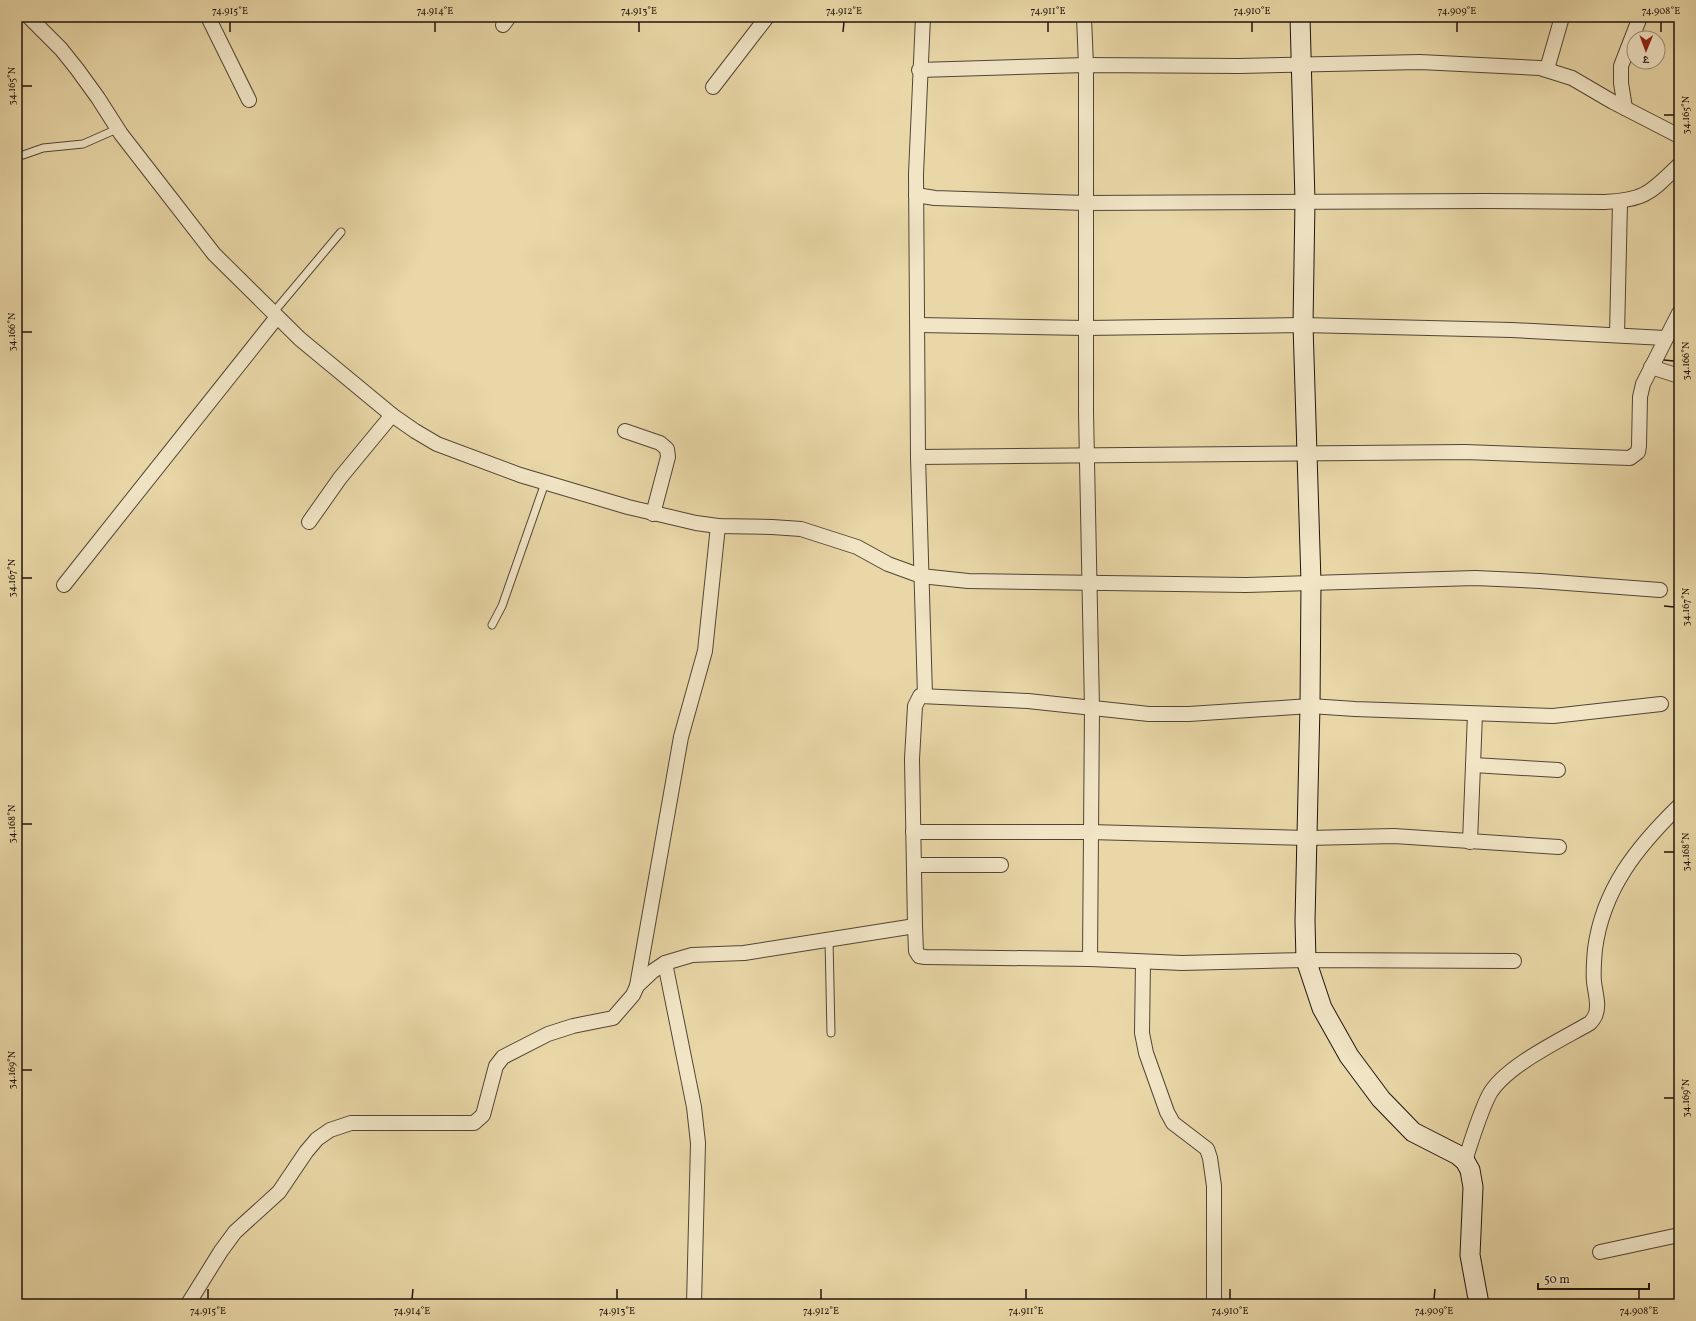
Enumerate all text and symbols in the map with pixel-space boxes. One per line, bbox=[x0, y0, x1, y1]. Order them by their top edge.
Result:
text: 74.915°E bbox=[212, 4, 248, 18]
text: 74.914°E bbox=[417, 4, 453, 18]
text: 74.913°E bbox=[621, 4, 657, 18]
text: 74.912°E bbox=[826, 4, 862, 18]
text: 74.911°E bbox=[1031, 4, 1065, 18]
text: 74.910°E bbox=[1234, 4, 1270, 18]
text: 74.909°E bbox=[1438, 4, 1476, 18]
text: 74.908°E bbox=[1642, 4, 1680, 18]
north arrow bbox=[1626, 30, 1666, 70]
text: उ bbox=[1642, 51, 1650, 66]
text: 34.165°N bbox=[5, 66, 19, 105]
text: 34.165°N bbox=[1679, 95, 1693, 134]
text: 34.166°N bbox=[5, 312, 19, 351]
text: 34.166°N bbox=[1679, 341, 1693, 380]
text: 34.167°N bbox=[5, 558, 19, 597]
text: 34.167°N bbox=[1679, 587, 1693, 626]
text: 34.168°N bbox=[5, 804, 19, 843]
text: 34.168°N bbox=[1679, 832, 1693, 871]
text: 34.169°N bbox=[5, 1050, 19, 1089]
text: 34.169°N bbox=[1679, 1078, 1693, 1117]
scale bar bbox=[1538, 1265, 1649, 1291]
text: 50 m bbox=[1544, 1272, 1570, 1288]
text: 74.915°E bbox=[190, 1304, 226, 1318]
text: 74.914°E bbox=[394, 1304, 430, 1318]
text: 74.913°E bbox=[599, 1304, 635, 1318]
text: 74.912°E bbox=[803, 1304, 839, 1318]
text: 74.911°E bbox=[1009, 1304, 1043, 1318]
text: 74.910°E bbox=[1212, 1304, 1248, 1318]
text: 74.909°E bbox=[1415, 1304, 1453, 1318]
text: 74.908°E bbox=[1620, 1304, 1658, 1318]

